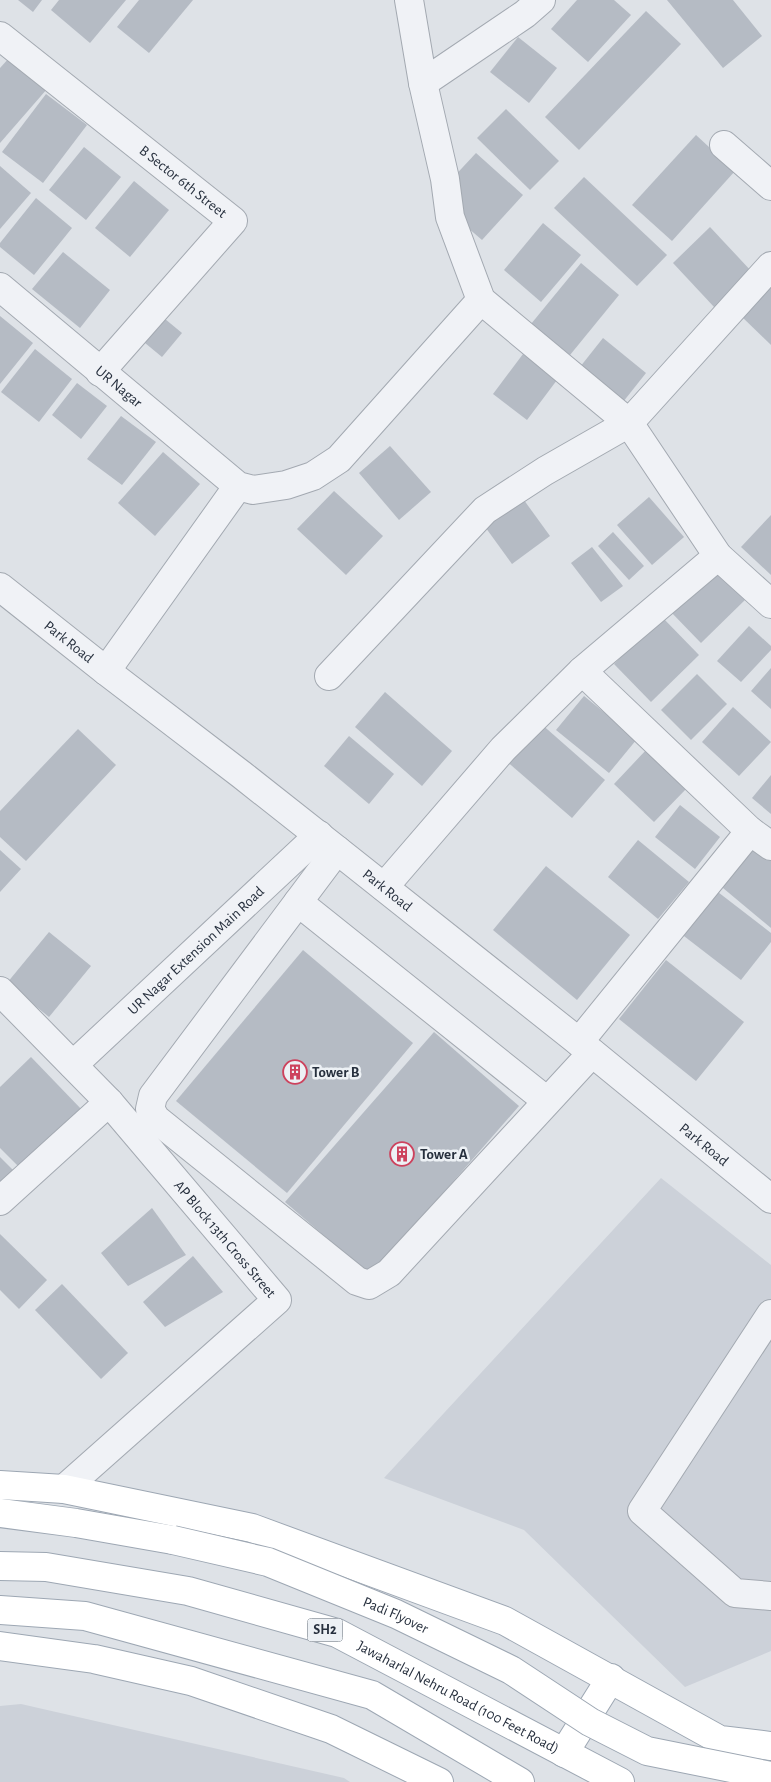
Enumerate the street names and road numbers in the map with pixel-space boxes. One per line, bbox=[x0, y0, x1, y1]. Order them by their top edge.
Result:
street label: B Sector 6th Street bbox=[137, 142, 230, 221]
street label: UR Nagar bbox=[93, 363, 145, 410]
street label: Park Road bbox=[41, 618, 97, 666]
street label: Park Road bbox=[360, 866, 415, 914]
street label: UR Nagar Extension Main Road bbox=[125, 883, 267, 1017]
street label: Park Road bbox=[677, 1120, 732, 1169]
street label: AP Block 13th Cross Street bbox=[171, 1177, 279, 1300]
street label: Padi Flyover bbox=[361, 1594, 431, 1636]
road number: SH2 bbox=[308, 1618, 342, 1642]
street label: Jawaharlal Nehru Road (100 Feet Road) bbox=[355, 1638, 562, 1756]

